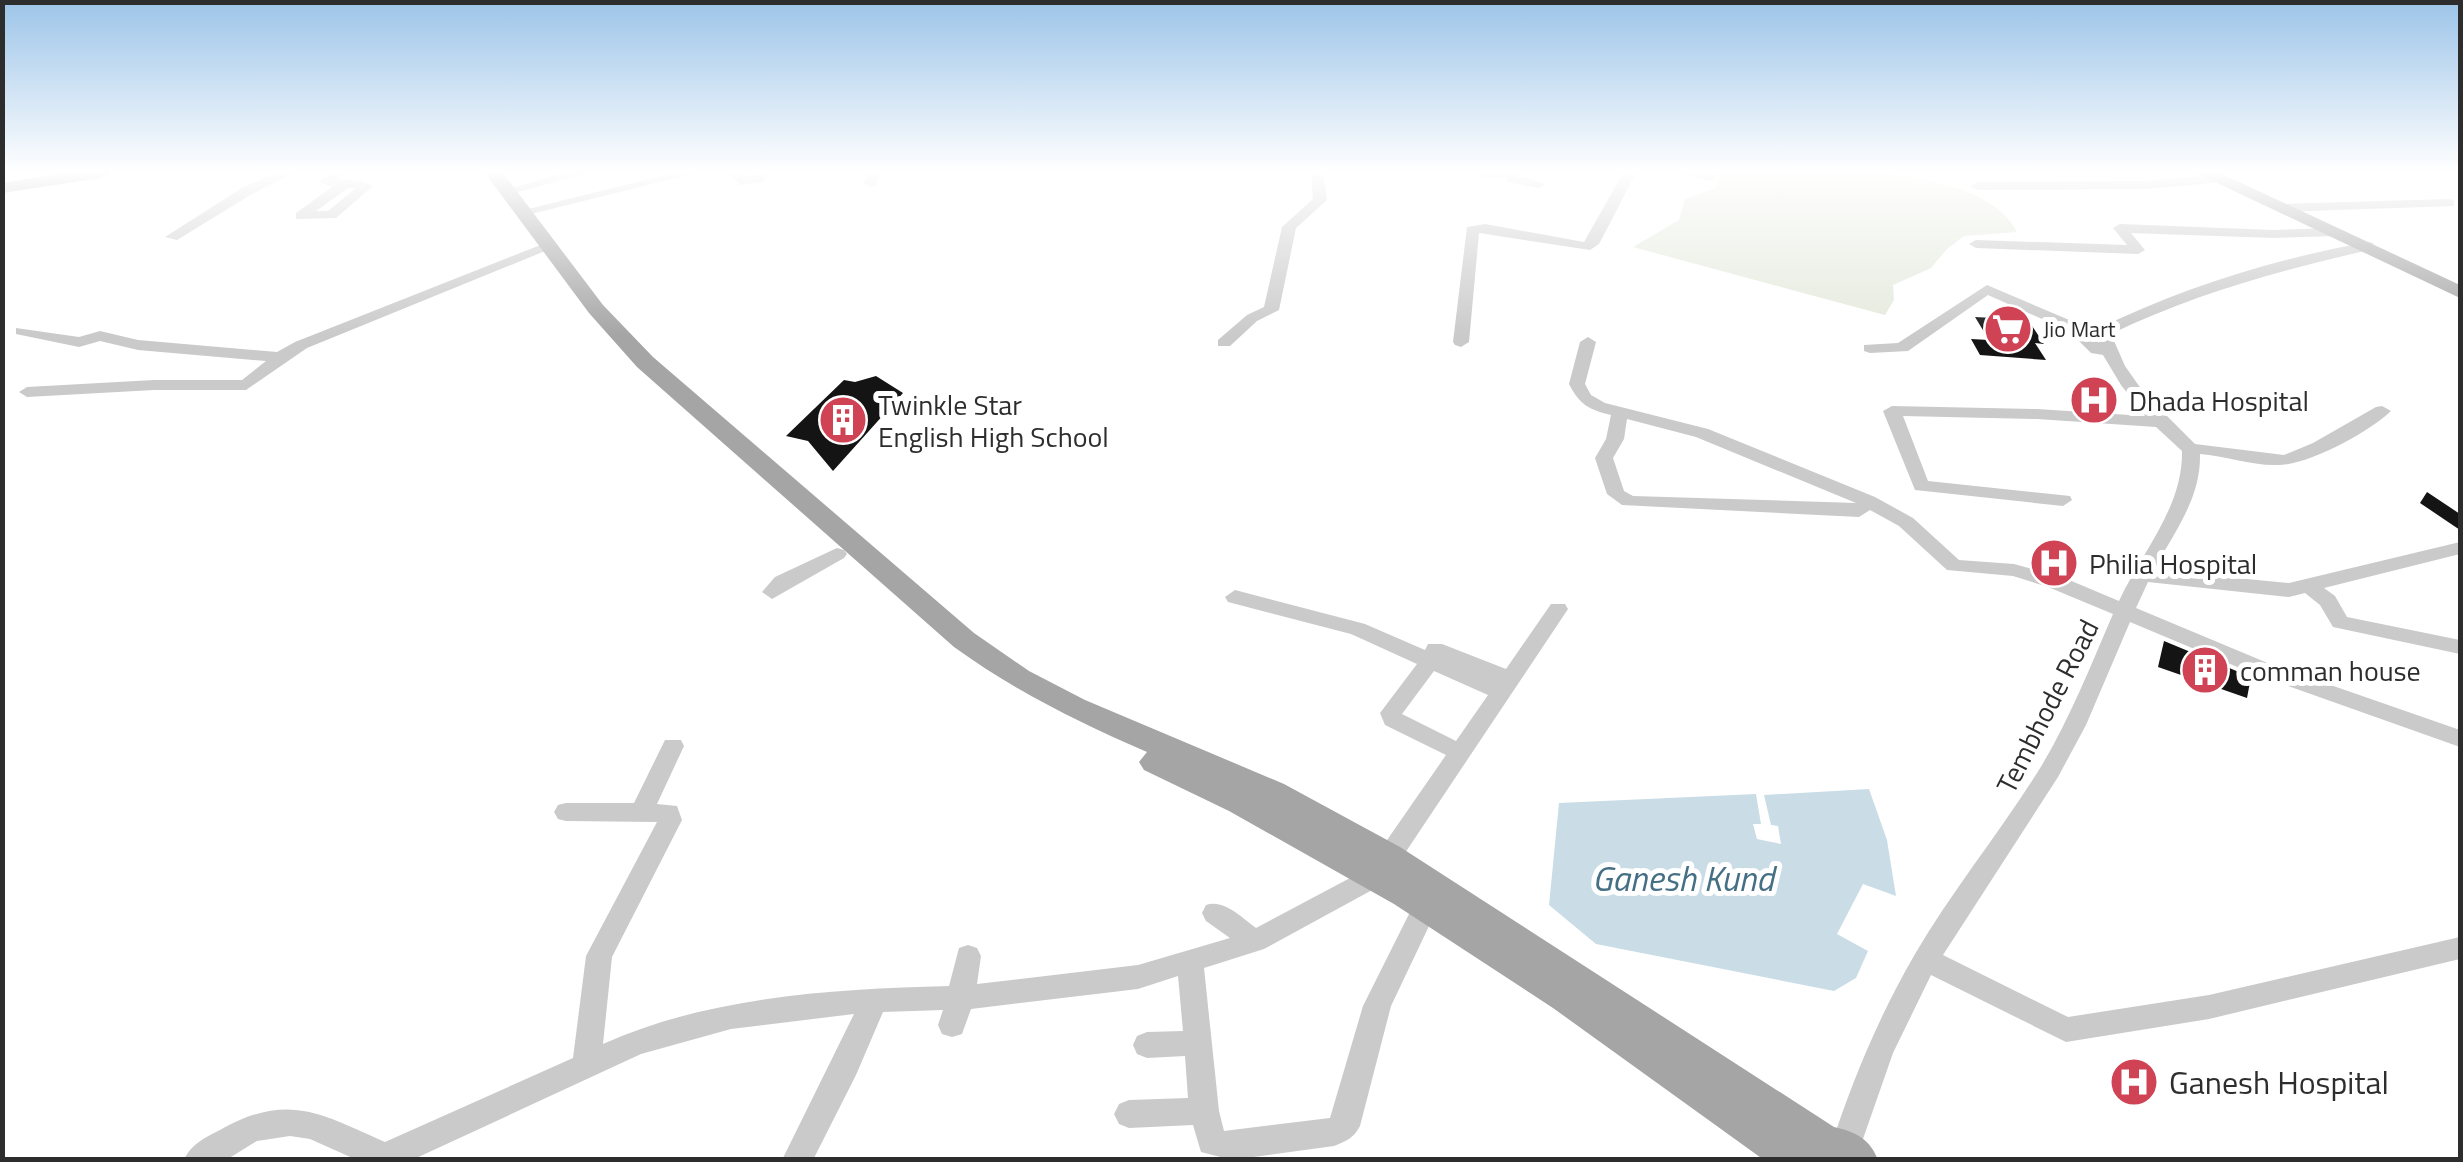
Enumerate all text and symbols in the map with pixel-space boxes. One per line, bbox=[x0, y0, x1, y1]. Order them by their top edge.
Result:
supermarket icon: Jio Mart bbox=[1982, 303, 2034, 355]
place label: Jio Mart bbox=[2043, 312, 2116, 346]
hospital icon: Dhada Hospital bbox=[2068, 374, 2120, 426]
place label: Dhada Hospital bbox=[2129, 379, 2309, 422]
place label: Twinkle Star English High School bbox=[878, 383, 1109, 458]
building icon: Twinkle Star English High School bbox=[817, 394, 869, 446]
hospital icon: Philia Hospital bbox=[2028, 537, 2080, 589]
place label: Philia Hospital bbox=[2089, 542, 2257, 585]
street label: Tembhode Road bbox=[1985, 612, 2109, 800]
building icon: comman house bbox=[2179, 644, 2231, 696]
place label: comman house bbox=[2240, 649, 2421, 692]
water label: Ganesh Kund bbox=[1592, 851, 1777, 905]
hospital icon: Ganesh Hospital bbox=[2108, 1056, 2160, 1108]
place label: Ganesh Hospital bbox=[2169, 1058, 2389, 1106]

